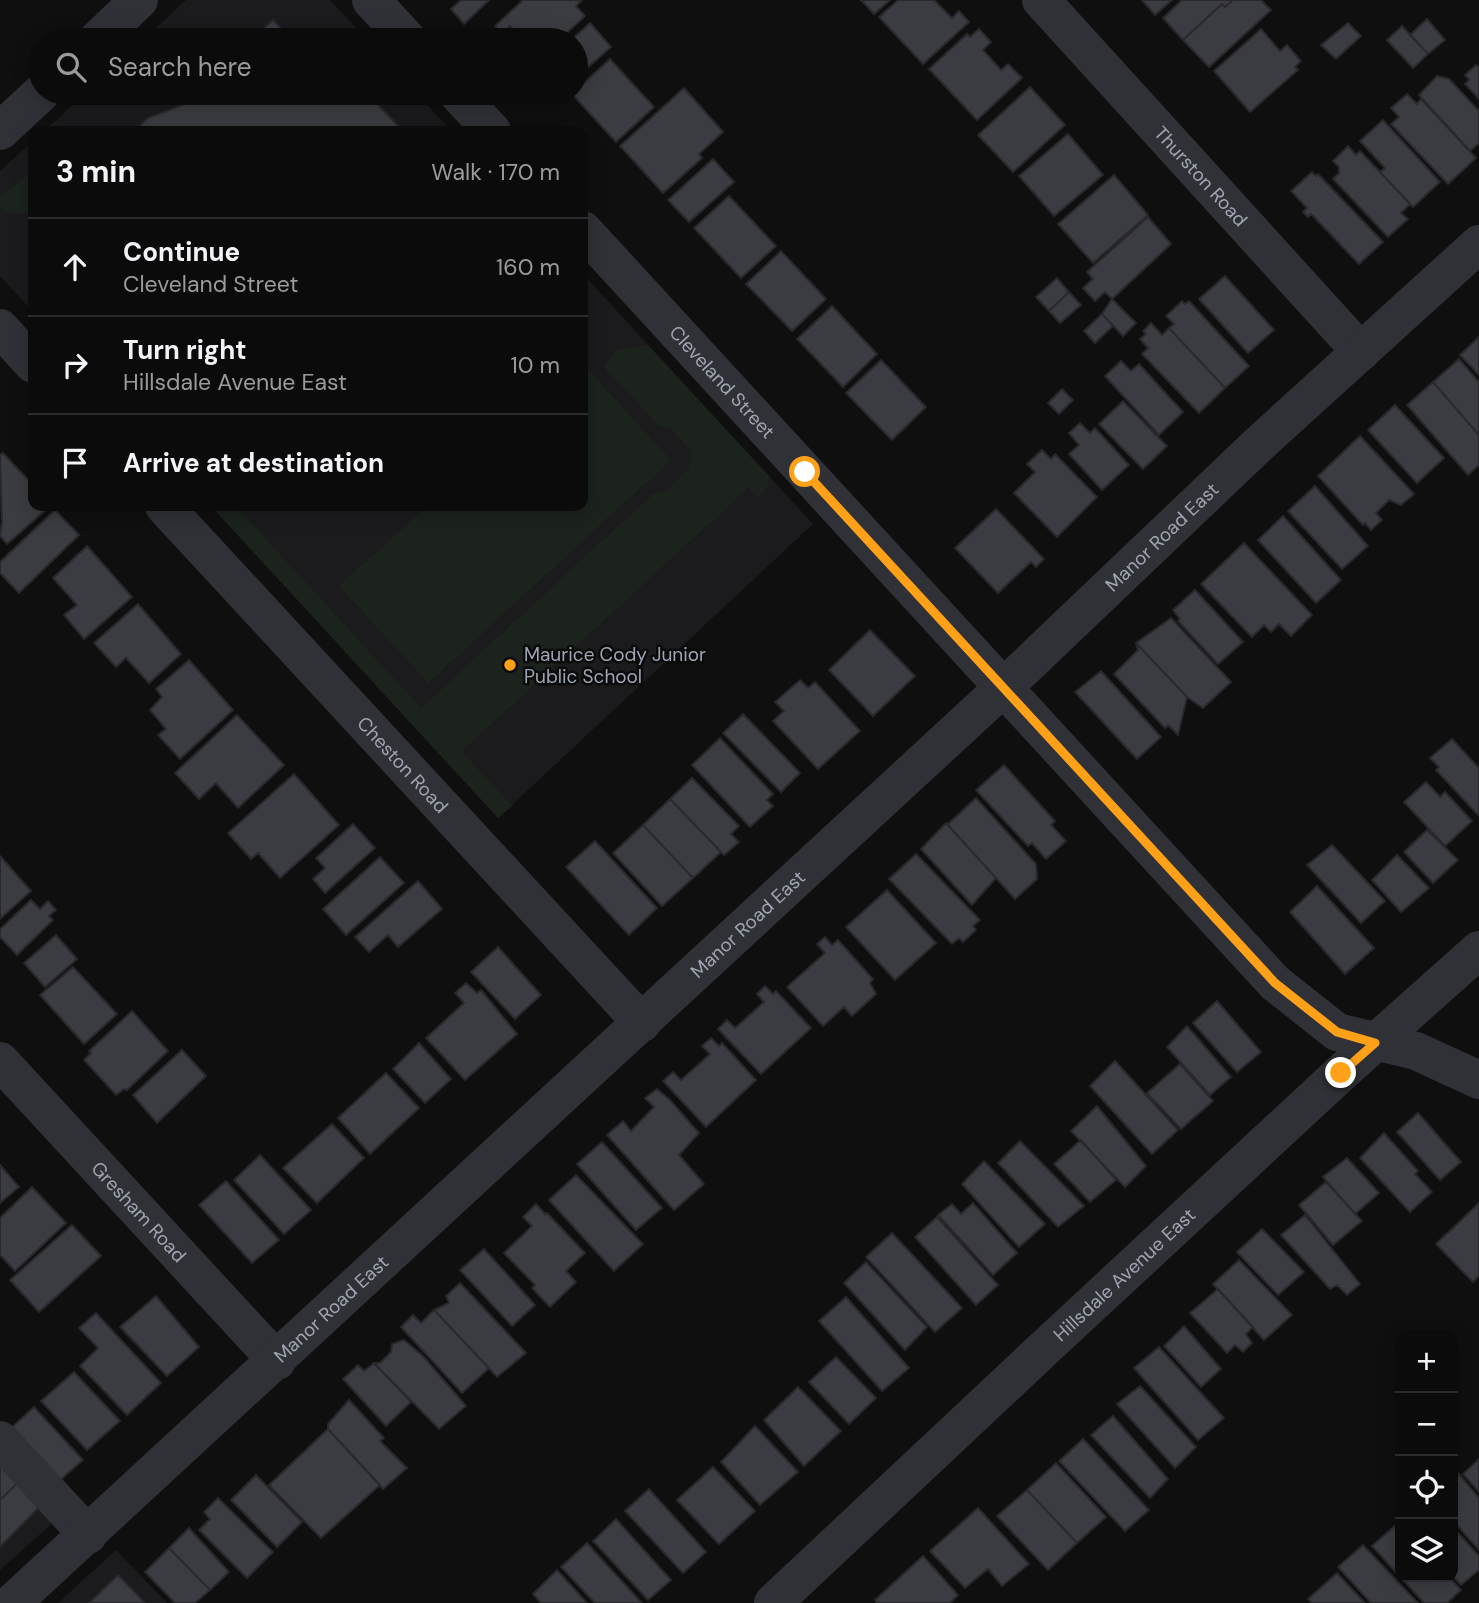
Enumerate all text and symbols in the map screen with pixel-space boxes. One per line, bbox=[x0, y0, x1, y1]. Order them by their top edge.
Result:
search box bbox=[28, 28, 588, 105]
icon: search bbox=[52, 48, 90, 86]
text: Search here bbox=[108, 50, 251, 84]
street label: Thurston Road bbox=[1149, 121, 1253, 232]
text: 3 min bbox=[56, 152, 136, 191]
text: Walk · 170 m bbox=[431, 157, 560, 187]
text: Continue bbox=[123, 235, 240, 269]
icon: ahead bbox=[56, 248, 94, 286]
text: 160 m bbox=[496, 252, 560, 282]
text: Cleveland Street bbox=[123, 269, 298, 299]
street label: Cleveland Street bbox=[664, 320, 780, 444]
text: Turn right bbox=[123, 333, 247, 367]
icon: right bbox=[56, 346, 94, 384]
text: 10 m bbox=[510, 350, 560, 380]
text: Hillsdale Avenue East bbox=[123, 367, 347, 397]
icon: arrive bbox=[56, 444, 94, 482]
text: Arrive at destination bbox=[123, 446, 384, 480]
route start bbox=[789, 456, 820, 487]
street label: Manor Road East bbox=[1100, 477, 1224, 597]
place label: Maurice Cody Junior Public School bbox=[524, 642, 706, 689]
marker: Maurice Cody Junior Public School bbox=[502, 657, 518, 673]
street label: Cheston Road bbox=[352, 711, 454, 819]
street label: Manor Road East bbox=[685, 865, 810, 984]
route end bbox=[1325, 1057, 1356, 1088]
street label: Gresham Road bbox=[86, 1156, 192, 1268]
street label: Hillsdale Avenue East bbox=[1048, 1202, 1201, 1347]
street label: Manor Road East bbox=[268, 1250, 394, 1368]
map controls bbox=[1395, 1330, 1458, 1582]
button: + bbox=[1395, 1330, 1458, 1393]
button: − bbox=[1395, 1393, 1458, 1456]
button: locate bbox=[1395, 1456, 1458, 1519]
button: layers bbox=[1395, 1519, 1458, 1582]

